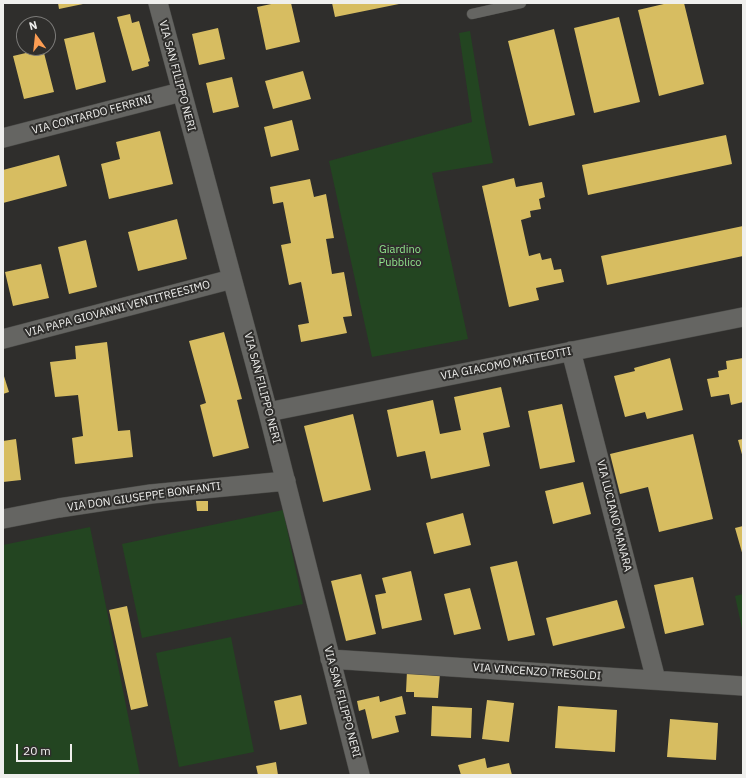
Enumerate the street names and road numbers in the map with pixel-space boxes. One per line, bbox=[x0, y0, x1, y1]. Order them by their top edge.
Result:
street label: VIA SAN FILIPPO NERI bbox=[156, 19, 198, 133]
street label: VIA CONTARDO FERRINI bbox=[31, 93, 153, 137]
street label: VIA PAPA GIOVANNI VENTITREESIMO bbox=[24, 278, 212, 340]
street label: VIA SAN FILIPPO NERI bbox=[241, 331, 283, 445]
street label: VIA GIACOMO MATTEOTTI bbox=[440, 345, 572, 383]
street label: VIA LUCIANO MANARA bbox=[594, 459, 634, 573]
street label: VIA DON GIUSEPPE BONFANTI bbox=[66, 480, 222, 514]
street label: VIA SAN FILIPPO NERI bbox=[321, 645, 363, 759]
street label: VIA VINCENZO TRESOLDI bbox=[472, 661, 602, 683]

